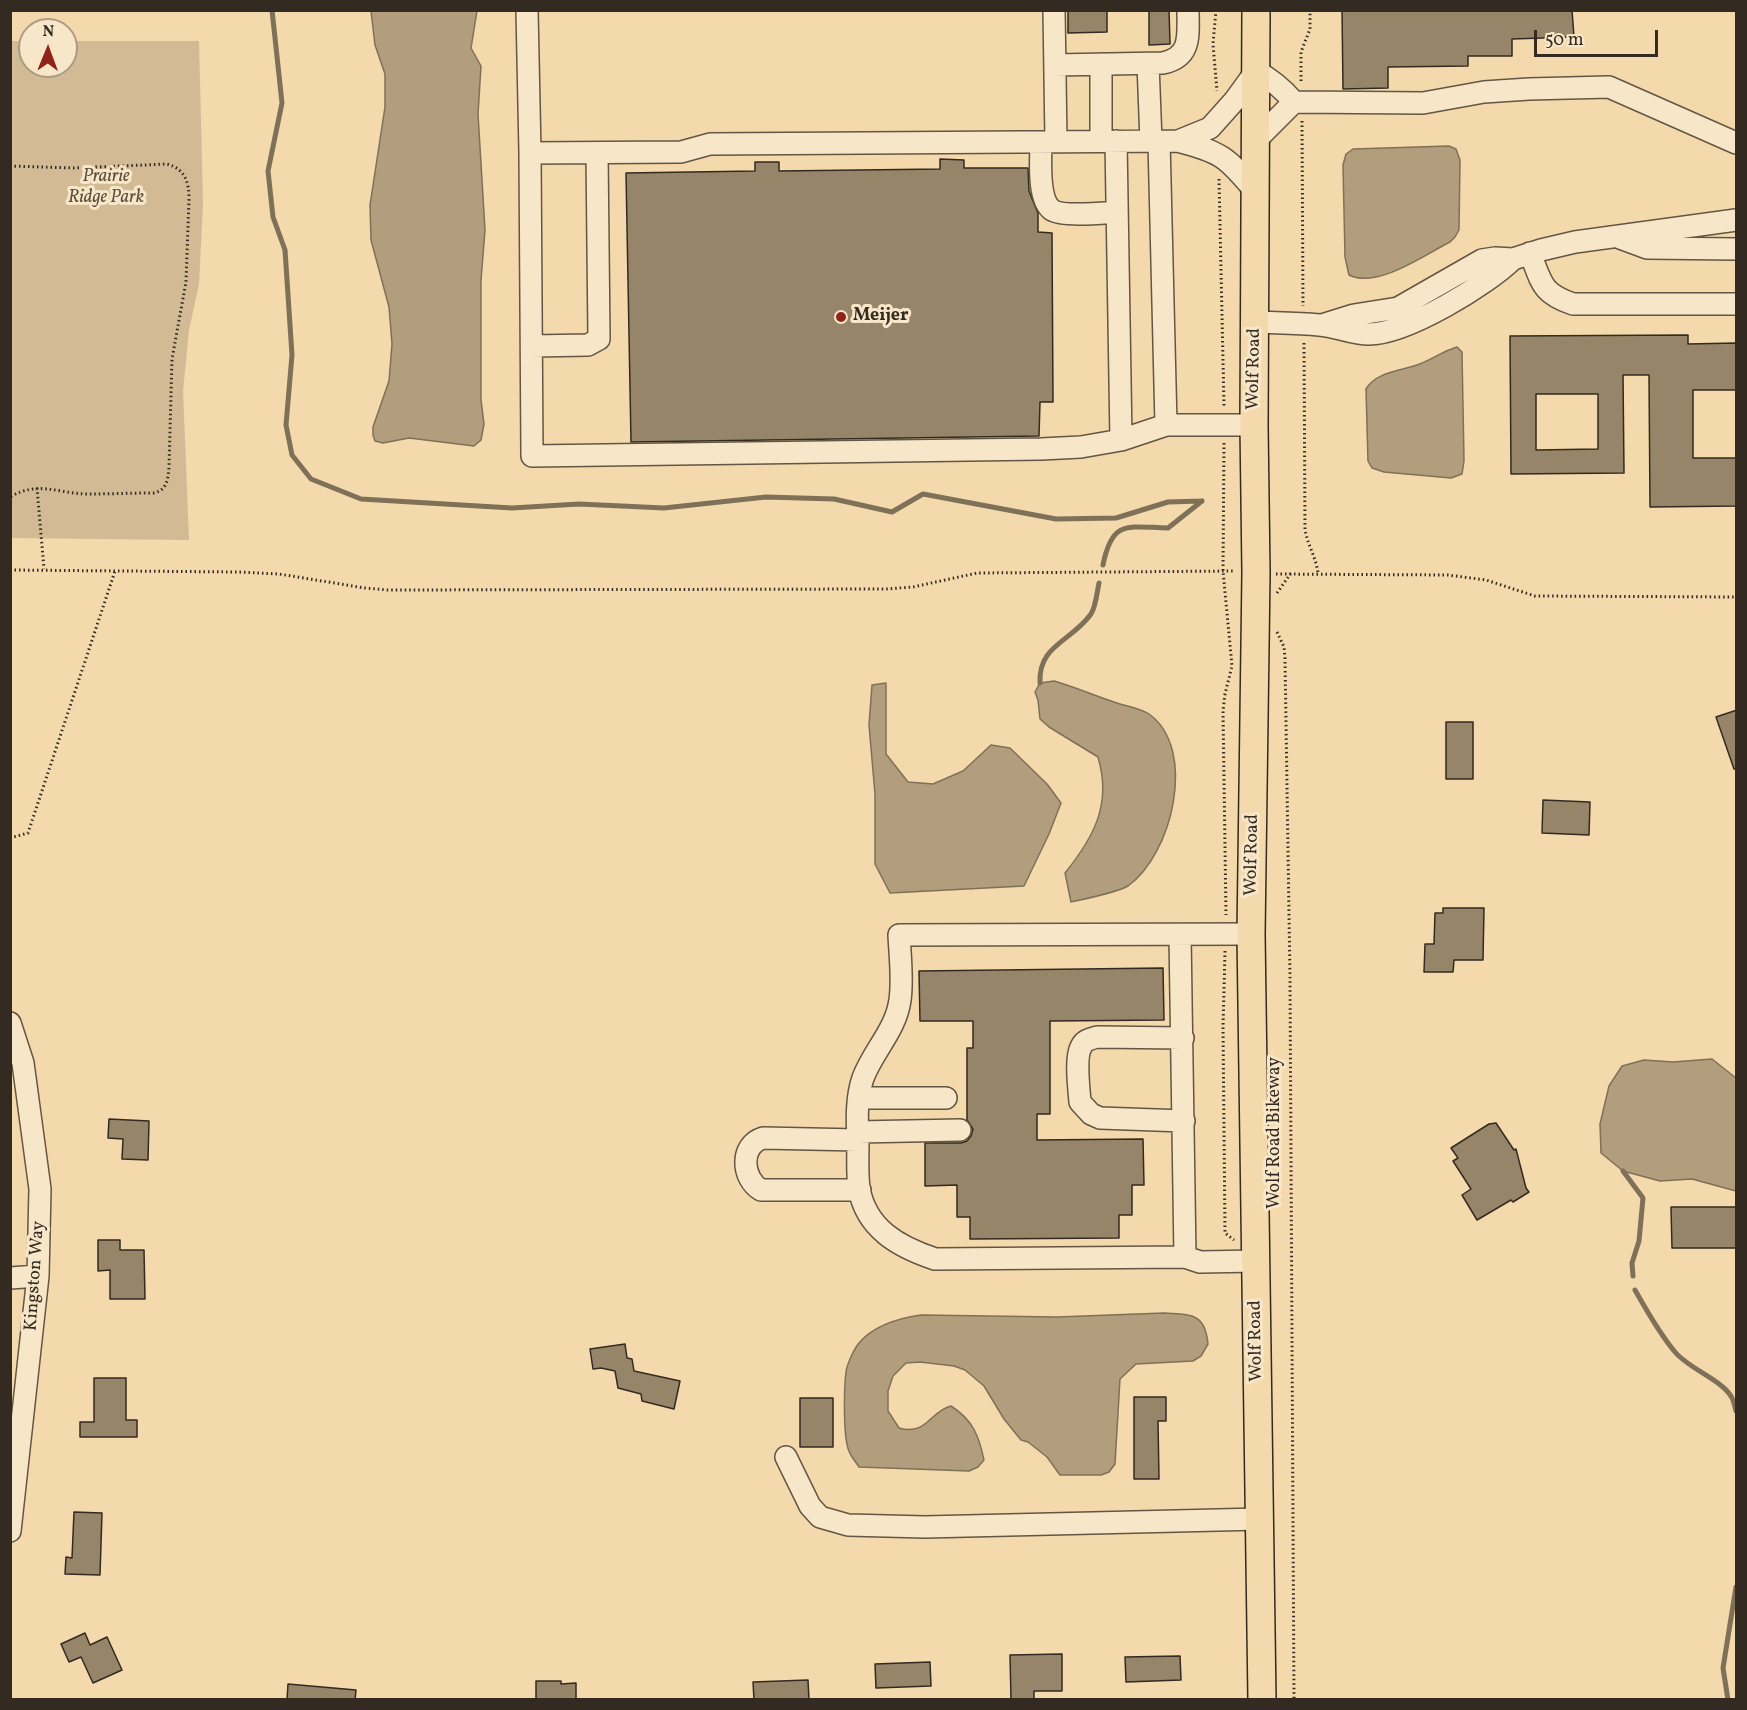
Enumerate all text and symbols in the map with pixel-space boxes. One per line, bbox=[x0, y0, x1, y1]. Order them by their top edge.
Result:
north arrow bbox=[18, 18, 78, 78]
scale bar bbox=[1537, 18, 1662, 56]
text: N bbox=[42, 21, 54, 43]
text: 50 m bbox=[1545, 28, 1584, 53]
park label: Prairie Ridge Park bbox=[68, 167, 144, 210]
place label: Meijer bbox=[853, 306, 908, 328]
marker: Meijer bbox=[834, 310, 848, 324]
street label: Wolf Road bbox=[1243, 328, 1267, 410]
street label: Wolf Road bbox=[1241, 814, 1265, 896]
street label: Wolf Road Bikeway bbox=[1265, 1057, 1287, 1209]
street label: Kingston Way bbox=[21, 1220, 51, 1332]
street label: Wolf Road bbox=[1245, 1300, 1269, 1382]

